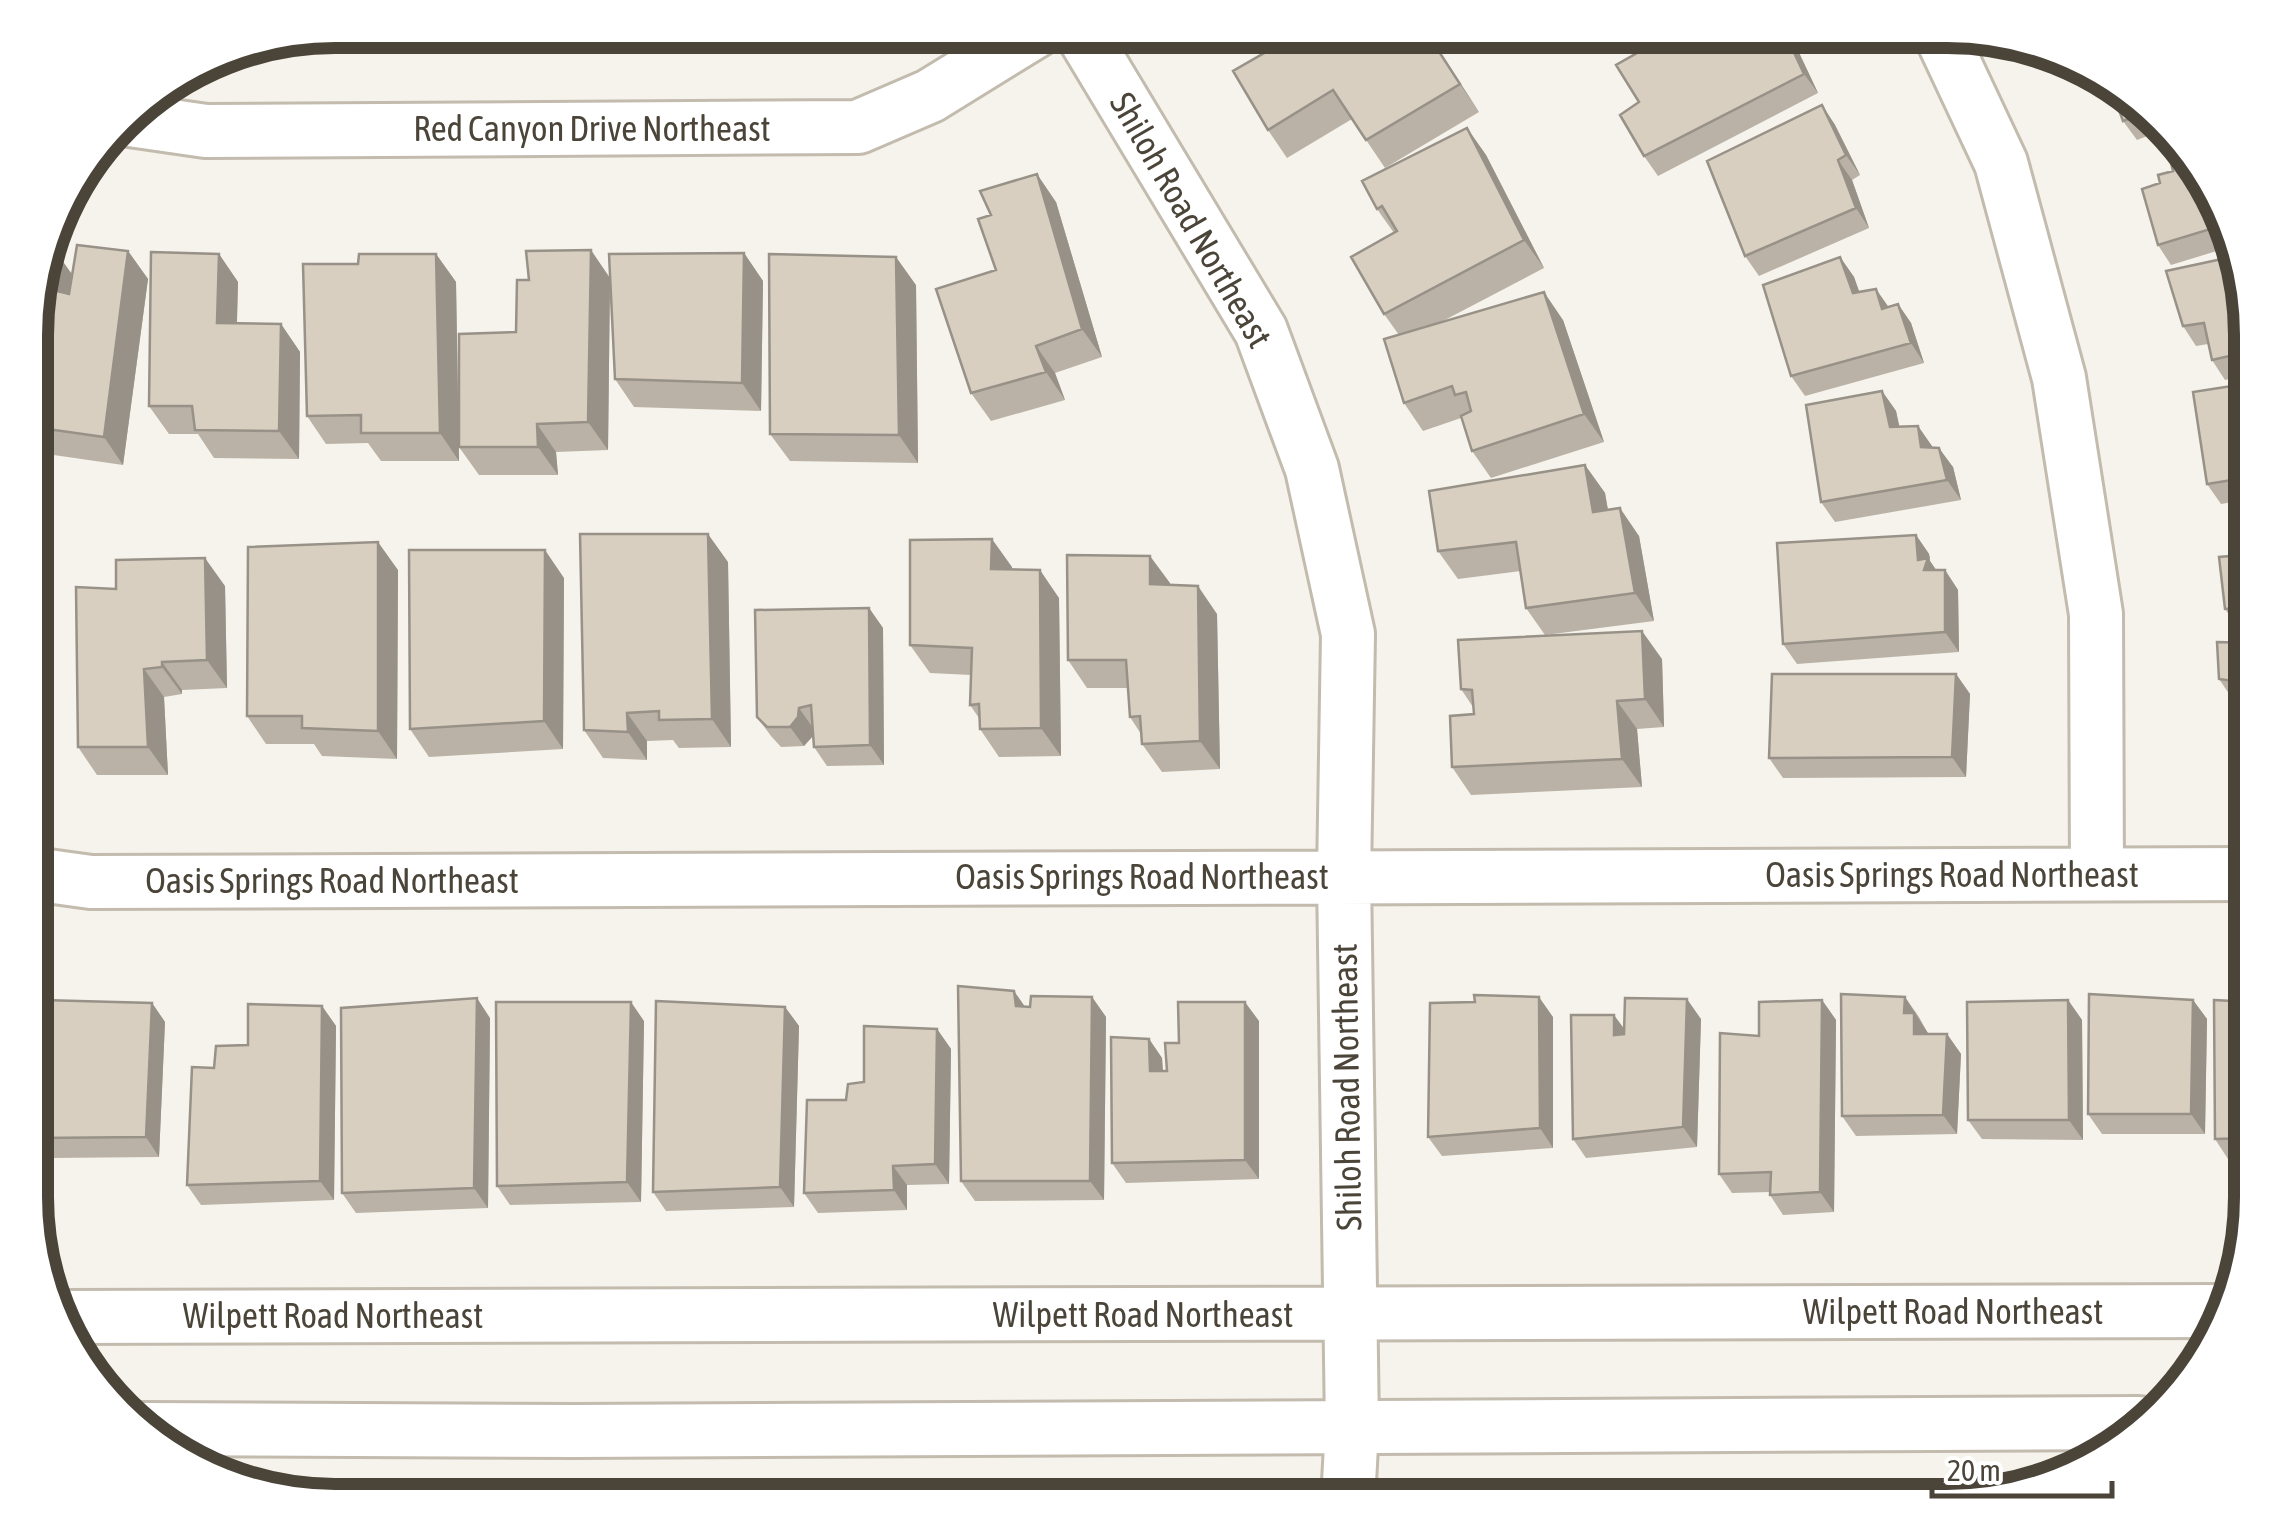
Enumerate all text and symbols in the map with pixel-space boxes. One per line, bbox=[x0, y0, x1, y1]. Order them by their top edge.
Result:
street label: Shiloh Road Northeast bbox=[1103, 85, 1281, 354]
street label: Red Canyon Drive Northeast bbox=[413, 108, 771, 148]
street label: Oasis Springs Road Northeast bbox=[1765, 854, 2139, 894]
street label: Oasis Springs Road Northeast bbox=[955, 856, 1329, 896]
street label: Oasis Springs Road Northeast bbox=[145, 860, 519, 900]
street label: Shiloh Road Northeast bbox=[1323, 943, 1369, 1231]
street label: Wilpett Road Northeast bbox=[1803, 1291, 2103, 1331]
street label: Wilpett Road Northeast bbox=[993, 1294, 1293, 1334]
street label: Wilpett Road Northeast bbox=[183, 1295, 483, 1335]
scale bar bbox=[1932, 1436, 2112, 1498]
text: 20 m bbox=[1947, 1453, 2001, 1487]

